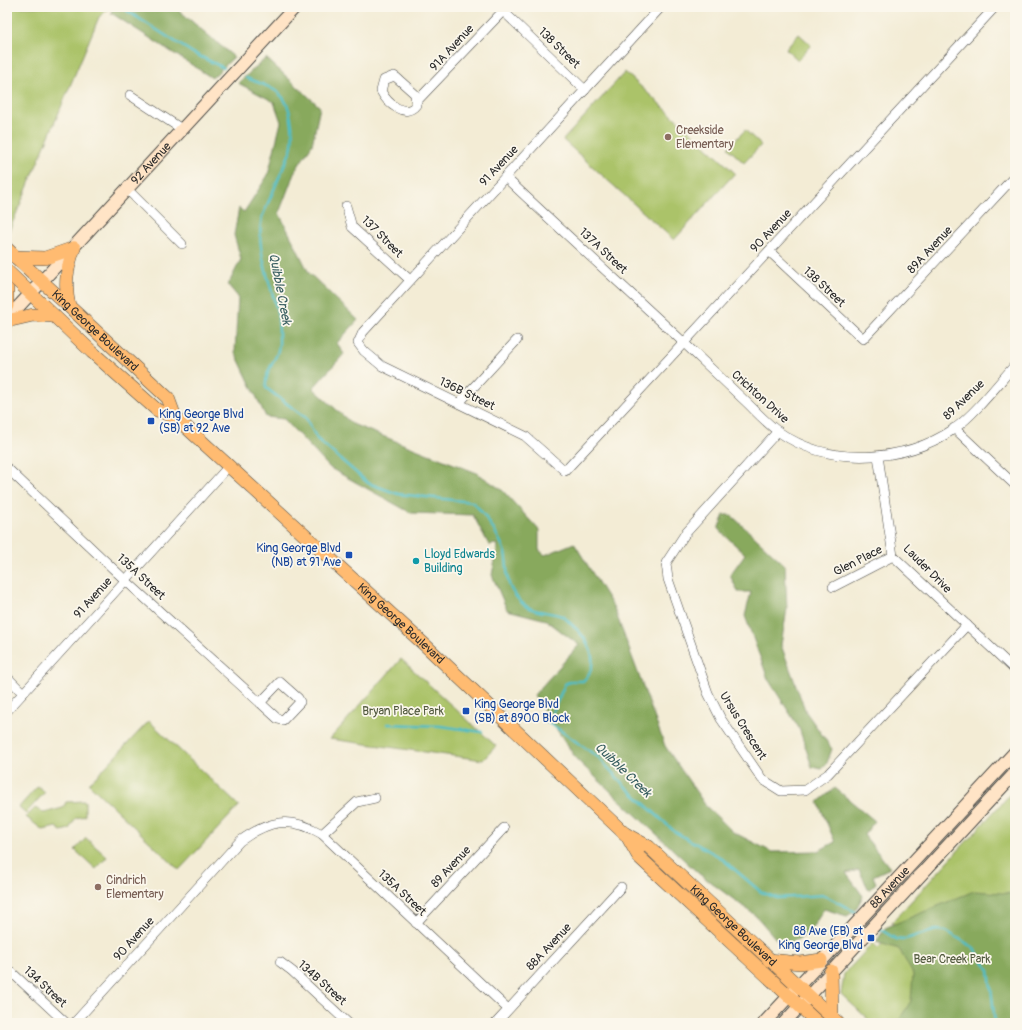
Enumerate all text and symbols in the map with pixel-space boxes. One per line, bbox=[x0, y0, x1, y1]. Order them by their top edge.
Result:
street label: 91A Avenue bbox=[427, 22, 477, 74]
street label: 138 Street bbox=[535, 24, 583, 72]
place label: Creekside Elementary bbox=[676, 123, 734, 152]
marker: Creekside Elementary bbox=[663, 132, 673, 142]
street label: 92 Avenue bbox=[127, 139, 174, 188]
street label: 91 Avenue bbox=[476, 142, 522, 190]
street label: 90 Avenue bbox=[747, 206, 795, 256]
street label: 137 Street bbox=[358, 213, 406, 261]
street label: 89A Avenue bbox=[904, 223, 956, 277]
street label: 137A Street bbox=[576, 225, 630, 277]
water label: Quibble Creek bbox=[265, 252, 295, 328]
street label: 138 Street bbox=[800, 264, 848, 311]
street label: King George Boulevard bbox=[49, 287, 142, 374]
street label: Crichton Drive bbox=[728, 367, 792, 427]
street label: 136B Street bbox=[437, 374, 498, 414]
street label: 89 Avenue bbox=[940, 377, 988, 423]
place label: King George Blvd (SB) at 92 Ave bbox=[159, 407, 244, 436]
marker: King George Blvd (SB) at 92 Ave bbox=[146, 416, 156, 426]
place label: King George Blvd (NB) at 91 Ave bbox=[256, 541, 341, 570]
street label: Glen Place bbox=[831, 542, 885, 580]
street label: Lauder Drive bbox=[900, 542, 954, 596]
place label: Lloyd Edwards Building bbox=[424, 547, 495, 576]
marker: King George Blvd (NB) at 91 Ave bbox=[344, 550, 354, 560]
street label: 135A Street bbox=[114, 551, 168, 603]
marker: Lloyd Edwards Building bbox=[411, 556, 421, 566]
street label: 91 Avenue bbox=[71, 574, 115, 622]
street label: King George Boulevard bbox=[354, 580, 448, 667]
street label: Ursus Crescent bbox=[716, 689, 770, 763]
place label: King George Blvd (SB) at 8900 Block bbox=[474, 697, 570, 726]
park label: Bryan Place Park bbox=[362, 704, 444, 719]
marker: King George Blvd (SB) at 8900 Block bbox=[461, 706, 471, 716]
water label: Quibble Creek bbox=[591, 739, 656, 802]
street label: 89 Avenue bbox=[428, 843, 474, 891]
street label: 88 Avenue bbox=[867, 863, 913, 911]
street label: 135A Street bbox=[375, 867, 429, 919]
place label: Cindrich Elementary bbox=[106, 873, 164, 902]
marker: Cindrich Elementary bbox=[93, 882, 103, 892]
street label: King George Boulevard bbox=[687, 882, 780, 970]
street label: 90 Avenue bbox=[110, 914, 158, 964]
street label: 88A Avenue bbox=[523, 920, 575, 974]
place label: 88 Ave (EB) at King George Blvd bbox=[778, 924, 863, 953]
marker: 88 Ave (EB) at King George Blvd bbox=[866, 933, 876, 943]
park label: Bear Creek Park bbox=[913, 952, 991, 967]
street label: 134B Street bbox=[295, 957, 350, 1009]
street label: 134 Street bbox=[20, 963, 70, 1011]

